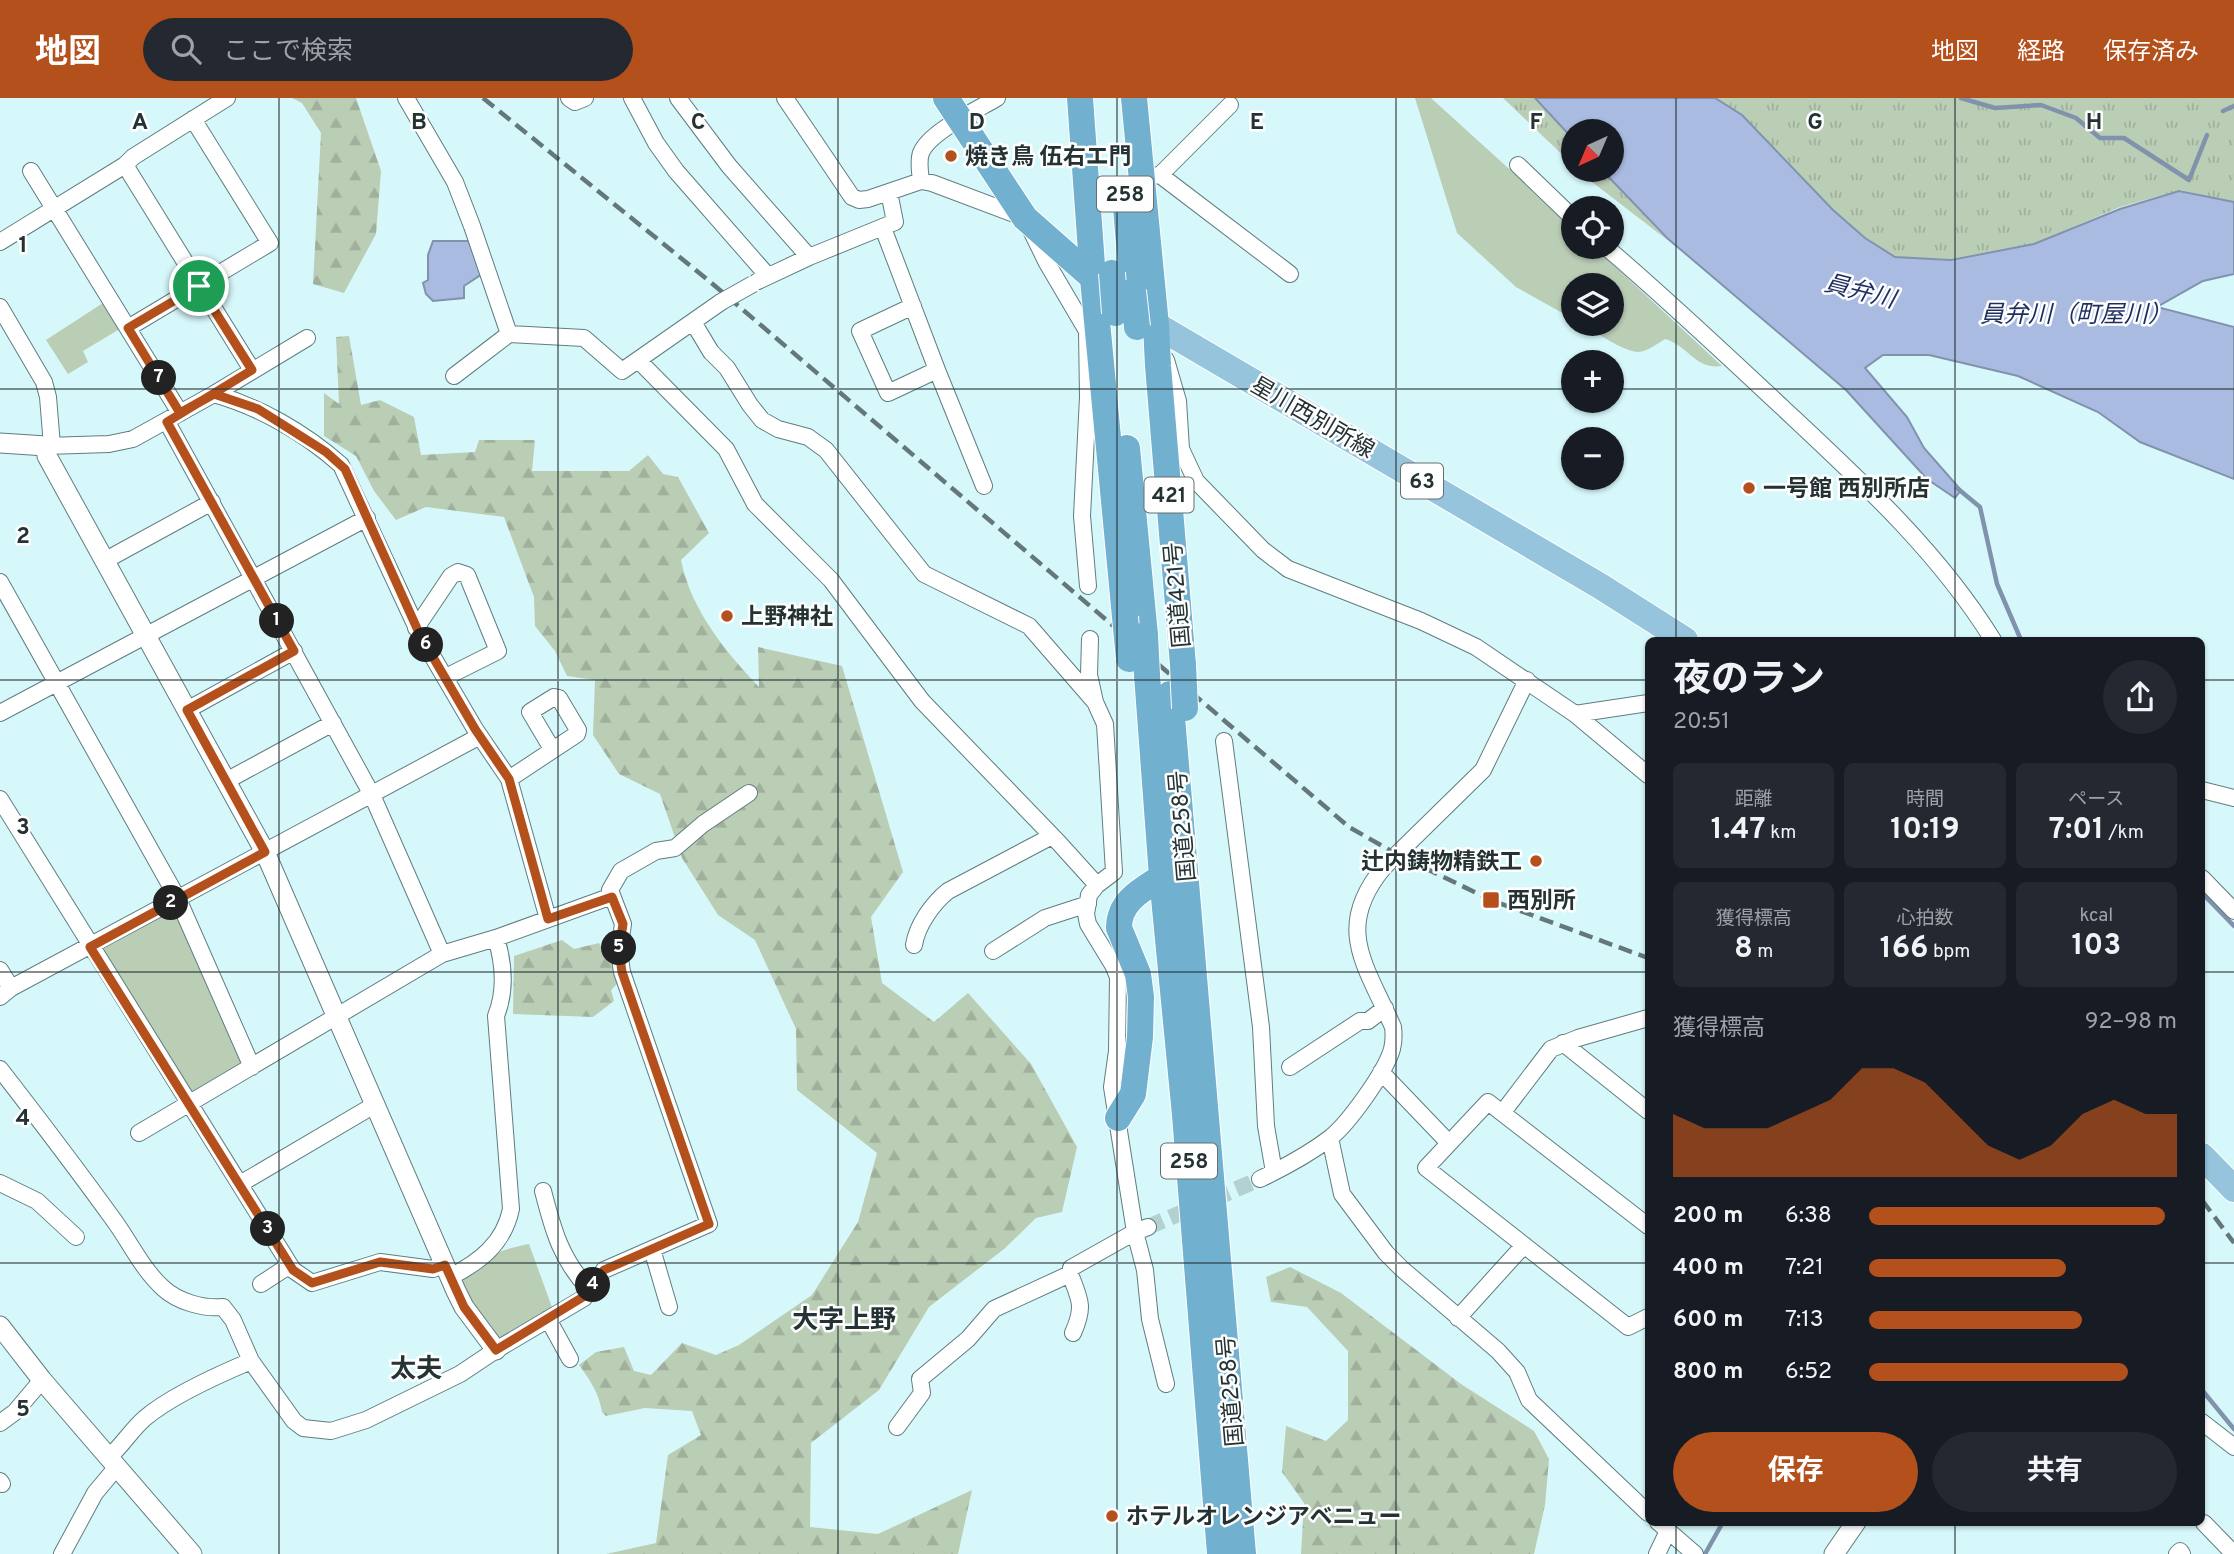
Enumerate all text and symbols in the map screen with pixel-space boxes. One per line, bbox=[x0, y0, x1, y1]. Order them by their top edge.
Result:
search box bbox=[143, 18, 633, 81]
icon: search bbox=[167, 30, 205, 68]
text: 地図 bbox=[35, 33, 101, 75]
text: ここで検索 bbox=[223, 36, 353, 69]
text: 地図 bbox=[1931, 38, 1979, 68]
text: 経路 bbox=[2017, 38, 2065, 68]
text: 保存済み bbox=[2103, 38, 2199, 68]
text: A bbox=[132, 109, 148, 138]
text: B bbox=[411, 109, 427, 138]
text: C bbox=[691, 109, 705, 138]
text: D bbox=[969, 109, 985, 138]
text: E bbox=[1250, 109, 1264, 138]
text: F bbox=[1529, 109, 1543, 138]
text: G bbox=[1807, 109, 1823, 138]
text: H bbox=[2086, 109, 2102, 138]
north arrow bbox=[1561, 119, 1624, 182]
map controls bbox=[1561, 119, 1624, 490]
place label: 焼き鳥 伍右エ門 bbox=[965, 144, 1132, 173]
marker: 焼き鳥 伍右エ門 bbox=[943, 148, 959, 164]
road number: 258 bbox=[1097, 176, 1153, 212]
button: locate bbox=[1561, 196, 1624, 259]
text: 1 bbox=[18, 232, 28, 261]
pin bbox=[169, 256, 229, 316]
icon: arrive bbox=[180, 267, 218, 305]
water label: 員弁川 bbox=[1821, 270, 1901, 317]
button: layers bbox=[1561, 273, 1624, 336]
water label: 員弁川（町屋川） bbox=[1980, 301, 2172, 331]
button: + bbox=[1561, 350, 1624, 413]
pin: 7 bbox=[142, 360, 176, 396]
text: 7 bbox=[153, 365, 164, 389]
street label: 星川西別所線 bbox=[1245, 372, 1379, 466]
button: − bbox=[1561, 427, 1624, 490]
road number: 63 bbox=[1401, 464, 1443, 498]
place label: 一号館 西別所店 bbox=[1763, 476, 1930, 505]
road number: 421 bbox=[1144, 478, 1194, 512]
marker: 一号館 西別所店 bbox=[1741, 480, 1757, 496]
text: 2 bbox=[16, 523, 30, 552]
street label: 国道421号 bbox=[1160, 541, 1199, 649]
pin: 1 bbox=[260, 603, 294, 638]
place label: 上野神社 bbox=[741, 604, 833, 633]
text: 1 bbox=[273, 608, 280, 632]
marker: 上野神社 bbox=[719, 608, 735, 624]
pin: 6 bbox=[408, 628, 444, 662]
text: 6 bbox=[420, 632, 431, 656]
text: 夜のラン bbox=[1673, 657, 1825, 706]
button: share bbox=[2103, 660, 2177, 734]
text: 20:51 bbox=[1673, 708, 1730, 737]
street label: 国道258号 bbox=[1165, 769, 1204, 883]
text: 距離 bbox=[1735, 788, 1773, 812]
text: 時間 bbox=[1906, 788, 1944, 812]
text: ペース bbox=[2068, 788, 2124, 812]
text: 1.47 bbox=[1711, 812, 1766, 849]
text: 10:19 bbox=[1890, 812, 1960, 849]
text: 7:01 bbox=[2049, 812, 2104, 849]
text: 3 bbox=[16, 814, 30, 843]
text: km bbox=[1766, 821, 1796, 845]
text: /km bbox=[2104, 821, 2144, 845]
place label: 辻内鋳物精鉄工 bbox=[1361, 849, 1522, 878]
marker: 辻内鋳物精鉄工 bbox=[1528, 853, 1544, 869]
pin: 2 bbox=[154, 886, 188, 920]
place label: 西別所 bbox=[1507, 888, 1576, 917]
text: 2 bbox=[165, 890, 176, 914]
marker: 西別所 bbox=[1481, 890, 1501, 910]
text: kcal bbox=[2079, 904, 2113, 928]
text: 獲得標高 bbox=[1716, 907, 1792, 931]
text: 心拍数 bbox=[1896, 907, 1954, 931]
text: 103 bbox=[2071, 928, 2121, 965]
pin: 5 bbox=[602, 930, 636, 966]
text: 8 bbox=[1734, 931, 1753, 968]
text: 166 bbox=[1880, 931, 1929, 968]
text: 5 bbox=[613, 935, 624, 959]
text: m bbox=[1753, 940, 1773, 964]
text: bpm bbox=[1929, 940, 1970, 964]
text: 92–98 m bbox=[2085, 1008, 2177, 1037]
text: 獲得標高 bbox=[1673, 1015, 1765, 1044]
text: 4 bbox=[16, 1105, 30, 1134]
road number: 258 bbox=[1161, 1144, 1217, 1178]
text: 200 m bbox=[1673, 1202, 1743, 1231]
text: 6:38 bbox=[1785, 1202, 1832, 1231]
pin: 3 bbox=[250, 1212, 286, 1246]
text: 3 bbox=[262, 1216, 273, 1240]
text: 400 m bbox=[1673, 1254, 1744, 1283]
text: 7:21 bbox=[1785, 1254, 1824, 1283]
pin: 4 bbox=[576, 1268, 610, 1302]
text: 4 bbox=[586, 1272, 599, 1296]
district label: 大字上野 bbox=[792, 1305, 896, 1338]
text: 600 m bbox=[1673, 1306, 1743, 1335]
text: 7:13 bbox=[1785, 1306, 1824, 1335]
street label: 国道258号 bbox=[1213, 1334, 1252, 1448]
district label: 太夫 bbox=[390, 1354, 442, 1387]
text: 800 m bbox=[1673, 1358, 1743, 1387]
text: 6:52 bbox=[1785, 1358, 1832, 1387]
text: 5 bbox=[16, 1396, 30, 1425]
button: 保存 bbox=[1673, 1432, 1918, 1512]
button: 共有 bbox=[1932, 1432, 2177, 1512]
place label: ホテルオレンジアベニュー bbox=[1126, 1504, 1402, 1533]
marker: ホテルオレンジアベニュー bbox=[1104, 1508, 1120, 1524]

